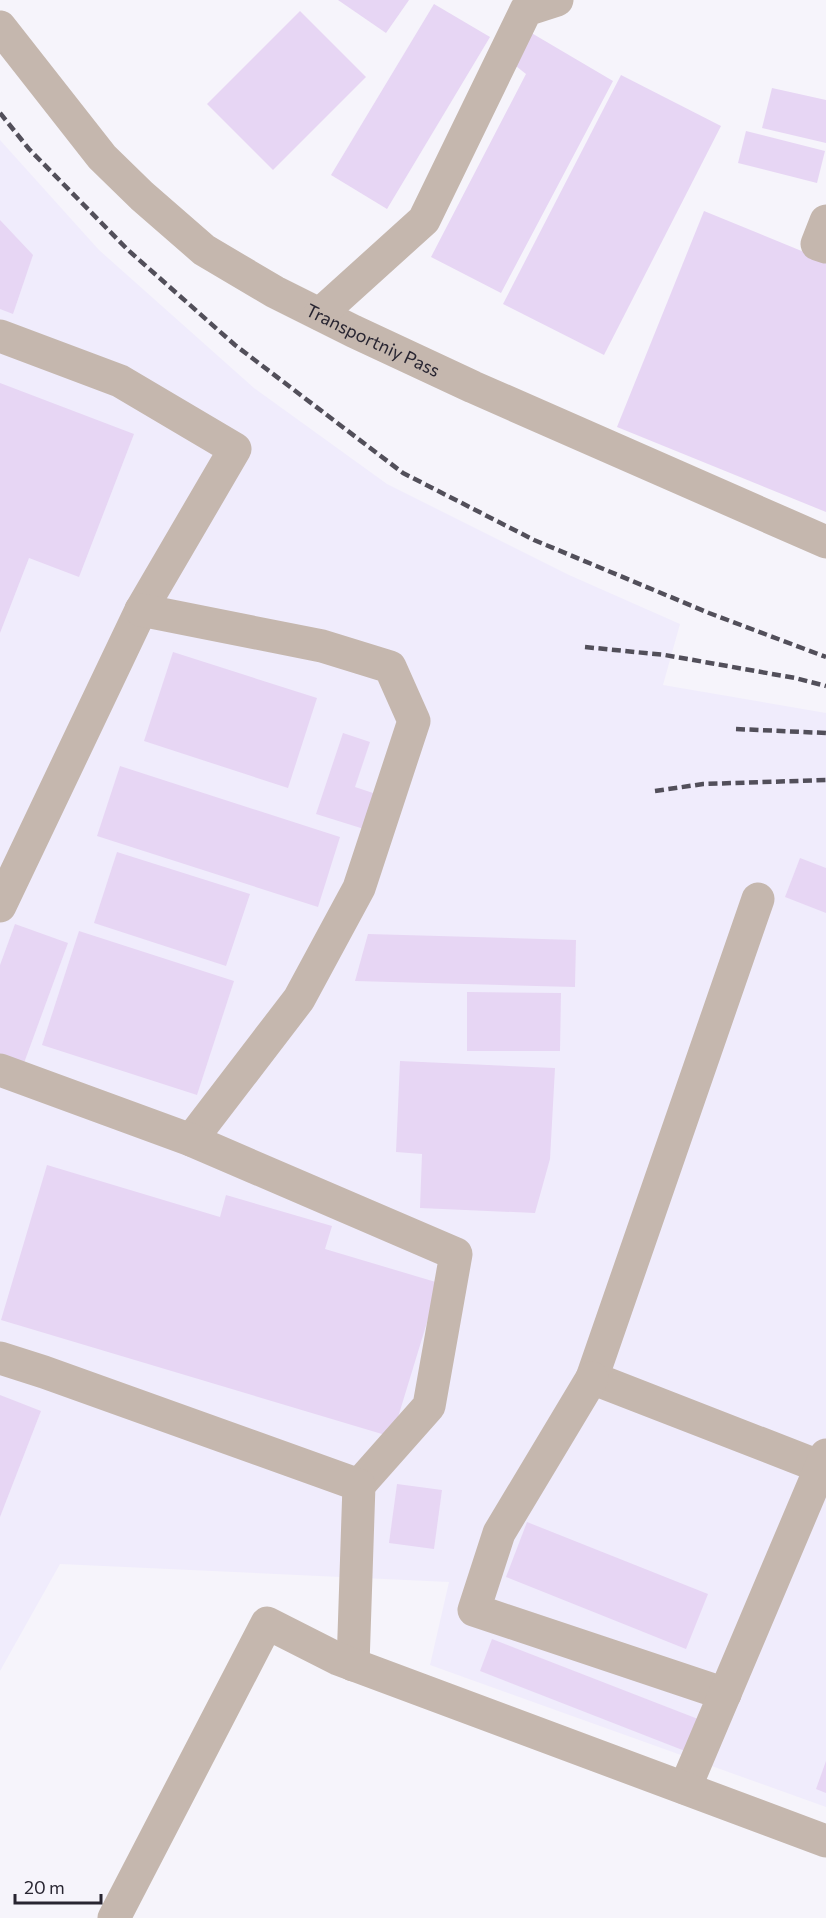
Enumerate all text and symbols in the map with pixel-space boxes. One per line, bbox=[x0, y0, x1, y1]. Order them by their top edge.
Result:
street label: Transportniy Pass bbox=[302, 298, 444, 381]
scale bar bbox=[15, 1867, 100, 1905]
text: 20 m bbox=[24, 1876, 65, 1898]

